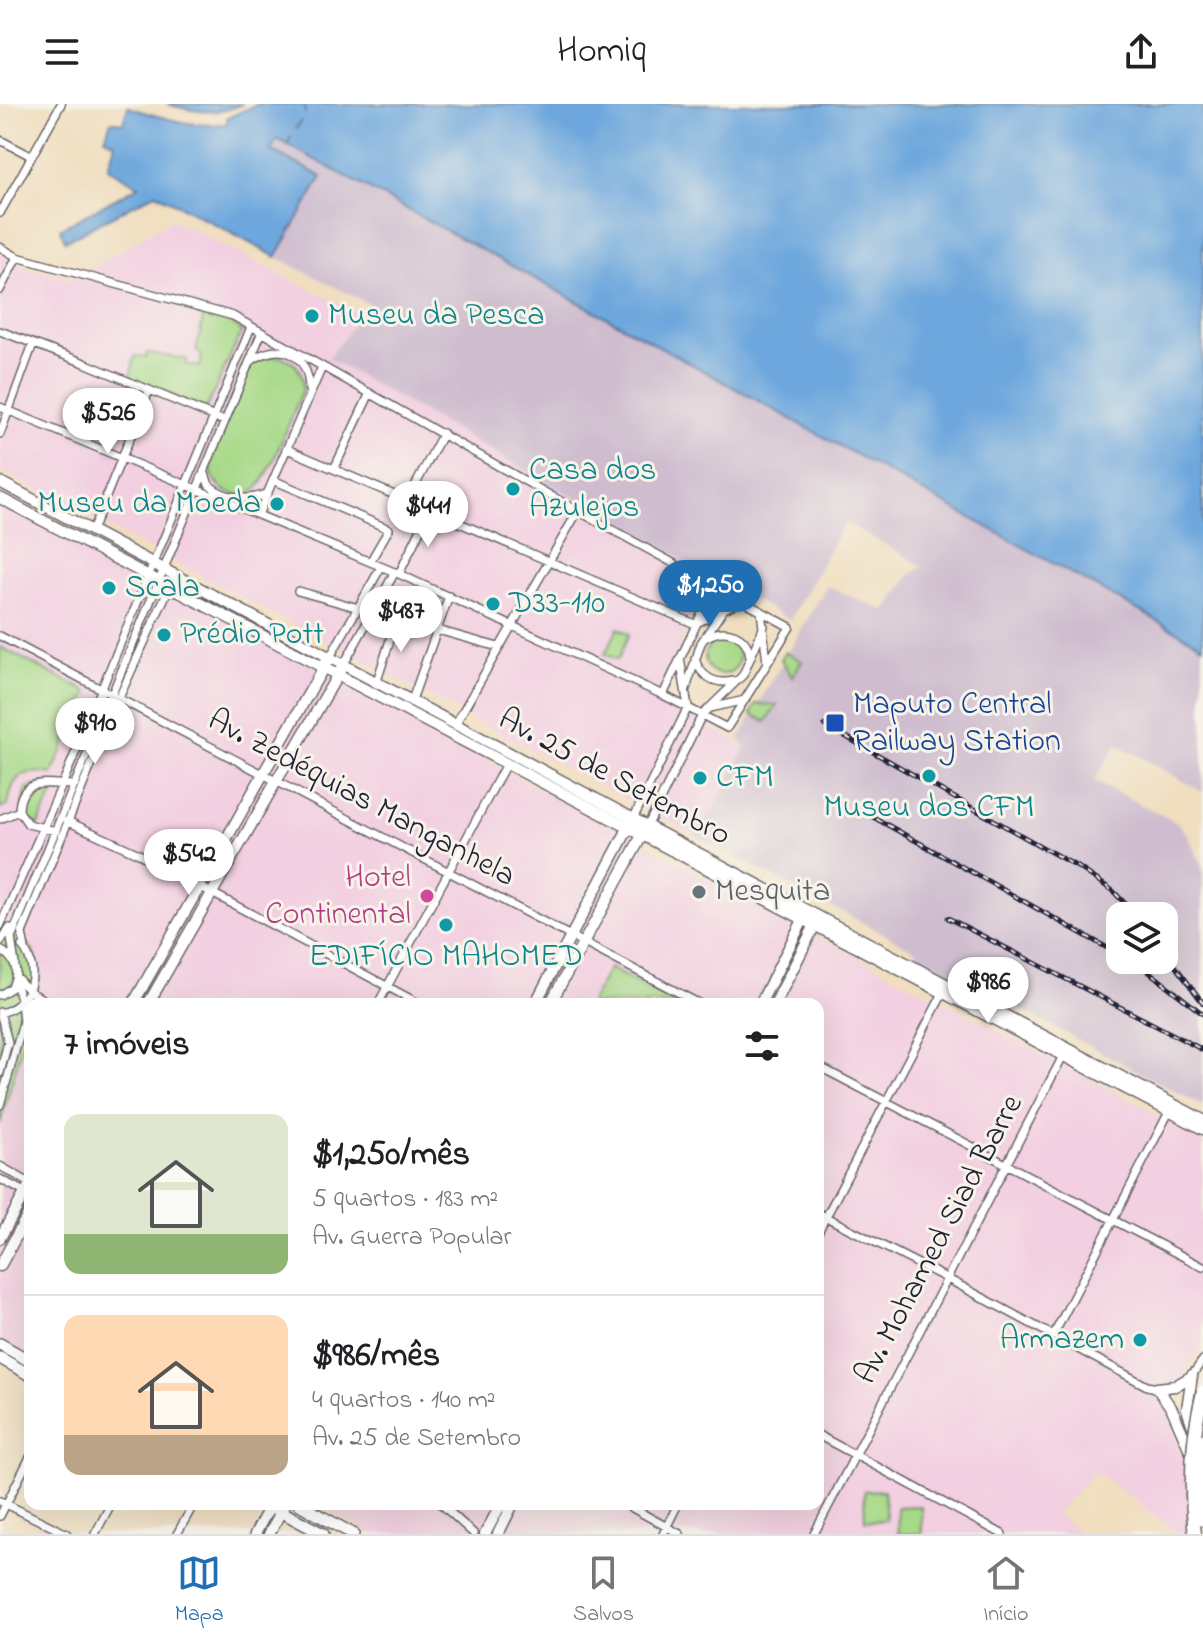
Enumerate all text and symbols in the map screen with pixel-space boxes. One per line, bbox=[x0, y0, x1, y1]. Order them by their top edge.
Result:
text: Homiq bbox=[557, 26, 646, 79]
icon: menu bbox=[40, 30, 84, 74]
icon: share bbox=[1119, 30, 1163, 74]
place label: Museu da Pesca bbox=[328, 293, 544, 340]
marker: Museu da Pesca bbox=[303, 307, 321, 325]
pin: $526 bbox=[61, 388, 155, 456]
text: $526 bbox=[81, 395, 135, 433]
place label: Casa dos Azulejos bbox=[529, 448, 656, 532]
marker: Casa dos Azulejos bbox=[504, 480, 522, 498]
place label: Museu da Moeda bbox=[38, 481, 261, 528]
pin: $441 bbox=[381, 481, 475, 549]
text: $441 bbox=[405, 488, 451, 526]
marker: Museu da Moeda bbox=[268, 495, 286, 513]
pin: $1,250 bbox=[645, 560, 775, 628]
place label: Scala bbox=[125, 565, 200, 612]
text: $1,250 bbox=[676, 567, 744, 605]
marker: Scala bbox=[100, 579, 118, 597]
place label: D33-110 bbox=[508, 581, 605, 628]
pin: $487 bbox=[354, 586, 448, 654]
text: $487 bbox=[378, 593, 424, 631]
marker: D33-110 bbox=[484, 595, 502, 613]
place label: Prédio Pott bbox=[180, 612, 324, 659]
marker: Prédio Pott bbox=[155, 626, 173, 644]
place label: Maputo Central Railway Station bbox=[853, 682, 1061, 766]
street label: Av. 25 de Setembro bbox=[489, 697, 739, 859]
pin: $910 bbox=[48, 698, 142, 766]
street label: Av. Zedéquias Manganhela bbox=[199, 698, 523, 900]
text: $910 bbox=[73, 705, 117, 743]
marker: Maputo Central Railway Station bbox=[824, 712, 846, 734]
place label: CFM bbox=[716, 755, 774, 802]
marker: Museu dos CFM bbox=[920, 767, 938, 785]
marker: CFM bbox=[691, 769, 709, 787]
place label: Museu dos CFM bbox=[823, 785, 1035, 832]
pin: $542 bbox=[142, 829, 236, 897]
text: $542 bbox=[162, 836, 216, 874]
place label: Hotel Continental bbox=[265, 855, 411, 939]
place label: Mesquita bbox=[715, 869, 830, 916]
marker: Mesquita bbox=[690, 883, 708, 901]
marker: Hotel Continental bbox=[418, 887, 436, 905]
map controls bbox=[1106, 902, 1178, 974]
button: layers bbox=[1106, 902, 1178, 974]
marker: EDIFÍCIO MAHOMED bbox=[437, 916, 455, 934]
place label: EDIFÍCIO MAHOMED bbox=[309, 934, 583, 981]
pin: $986 bbox=[941, 957, 1035, 1025]
text: $986 bbox=[966, 964, 1010, 1002]
text: 7 imóveis bbox=[64, 1021, 190, 1071]
icon: filters bbox=[740, 1024, 784, 1068]
street label: Av. Mohamed Siad Barre bbox=[844, 1086, 1037, 1393]
text: $1,250/mês bbox=[312, 1131, 470, 1181]
icon: home bbox=[128, 1146, 224, 1242]
text: 5 quartos · 183 m² bbox=[312, 1181, 498, 1219]
text: Av. Guerra Popular bbox=[312, 1219, 512, 1257]
place label: Armazem bbox=[1000, 1317, 1124, 1364]
marker: Armazem bbox=[1131, 1331, 1149, 1349]
text: $986/mês bbox=[312, 1332, 440, 1382]
icon: home bbox=[128, 1347, 224, 1443]
text: 4 quartos · 140 m² bbox=[312, 1382, 496, 1420]
text: Av. 25 de Setembro bbox=[312, 1420, 521, 1458]
tab: Mapa bbox=[175, 1551, 224, 1631]
tab: Salvos bbox=[573, 1551, 634, 1631]
tab: Início bbox=[983, 1551, 1028, 1631]

